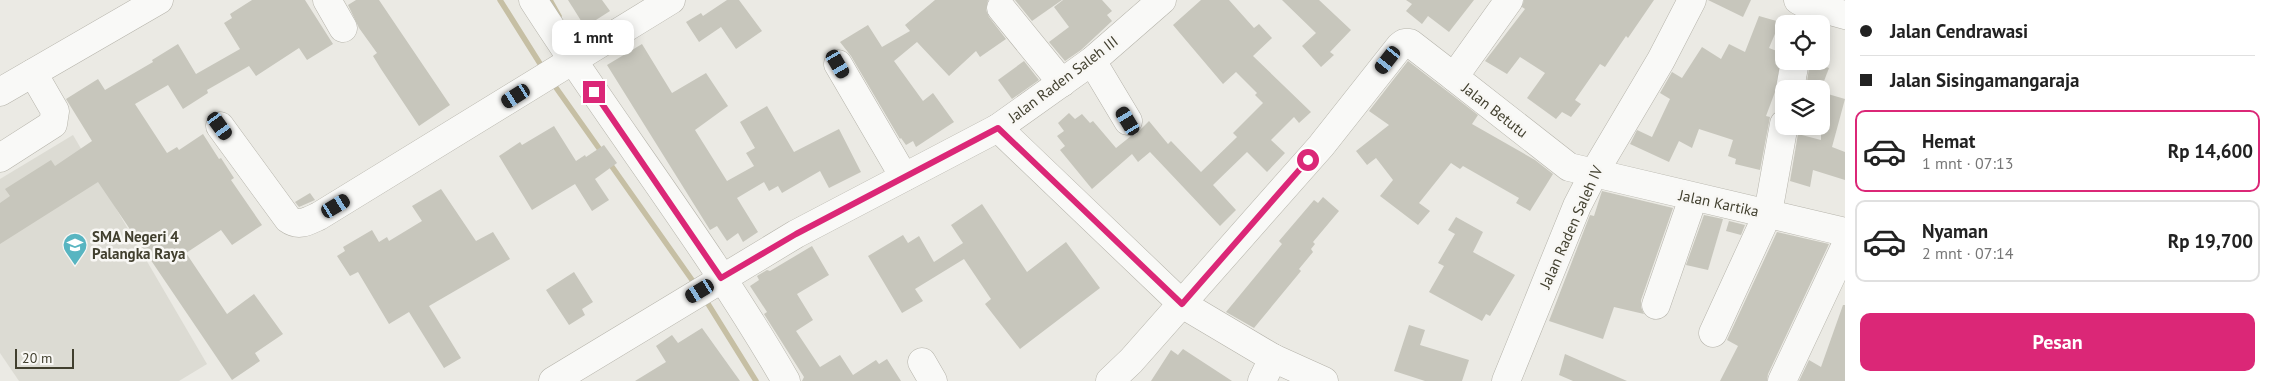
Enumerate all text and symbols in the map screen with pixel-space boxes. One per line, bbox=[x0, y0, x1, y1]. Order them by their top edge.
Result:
map controls bbox=[1775, 15, 1830, 135]
button: locate bbox=[1775, 15, 1830, 70]
callout: 1 mnt bbox=[553, 19, 635, 54]
text: Jalan Cendrawasi bbox=[1890, 19, 2028, 43]
text: 1 mnt bbox=[573, 27, 613, 47]
street label: Jalan Raden Saleh III bbox=[1004, 31, 1122, 127]
car bbox=[1372, 44, 1403, 76]
car bbox=[824, 47, 851, 81]
text: Jalan Sisingamangaraja bbox=[1890, 68, 2080, 92]
street label: Jalan Betutu bbox=[1457, 78, 1532, 142]
button: layers bbox=[1775, 80, 1830, 135]
route end bbox=[583, 81, 605, 103]
car bbox=[499, 82, 532, 110]
car bbox=[1113, 104, 1142, 138]
car bbox=[205, 109, 234, 143]
icon: car bbox=[1862, 129, 1907, 174]
text: Hemat bbox=[1922, 129, 1975, 153]
text: Rp 14,600 bbox=[2168, 139, 2253, 163]
route start bbox=[1297, 149, 1319, 171]
text: 1 mnt · 07:13 bbox=[1922, 153, 2013, 173]
street label: Jalan Raden Saleh IV bbox=[1535, 162, 1607, 292]
street label: Jalan Kartika bbox=[1676, 185, 1761, 221]
car bbox=[319, 192, 352, 220]
icon: car bbox=[1862, 219, 1907, 264]
text: Nyaman bbox=[1922, 219, 1988, 243]
place label: SMA Negeri 4 Palangka Raya bbox=[92, 227, 185, 263]
text: Rp 19,700 bbox=[2168, 229, 2253, 253]
school or university icon: SMA Negeri 4 Palangka Raya bbox=[62, 232, 88, 266]
text: 2 mnt · 07:14 bbox=[1922, 243, 2013, 263]
car bbox=[683, 277, 716, 305]
button: Pesan bbox=[1860, 313, 2255, 371]
scale bar bbox=[15, 346, 74, 369]
text: 20 m bbox=[22, 349, 52, 367]

